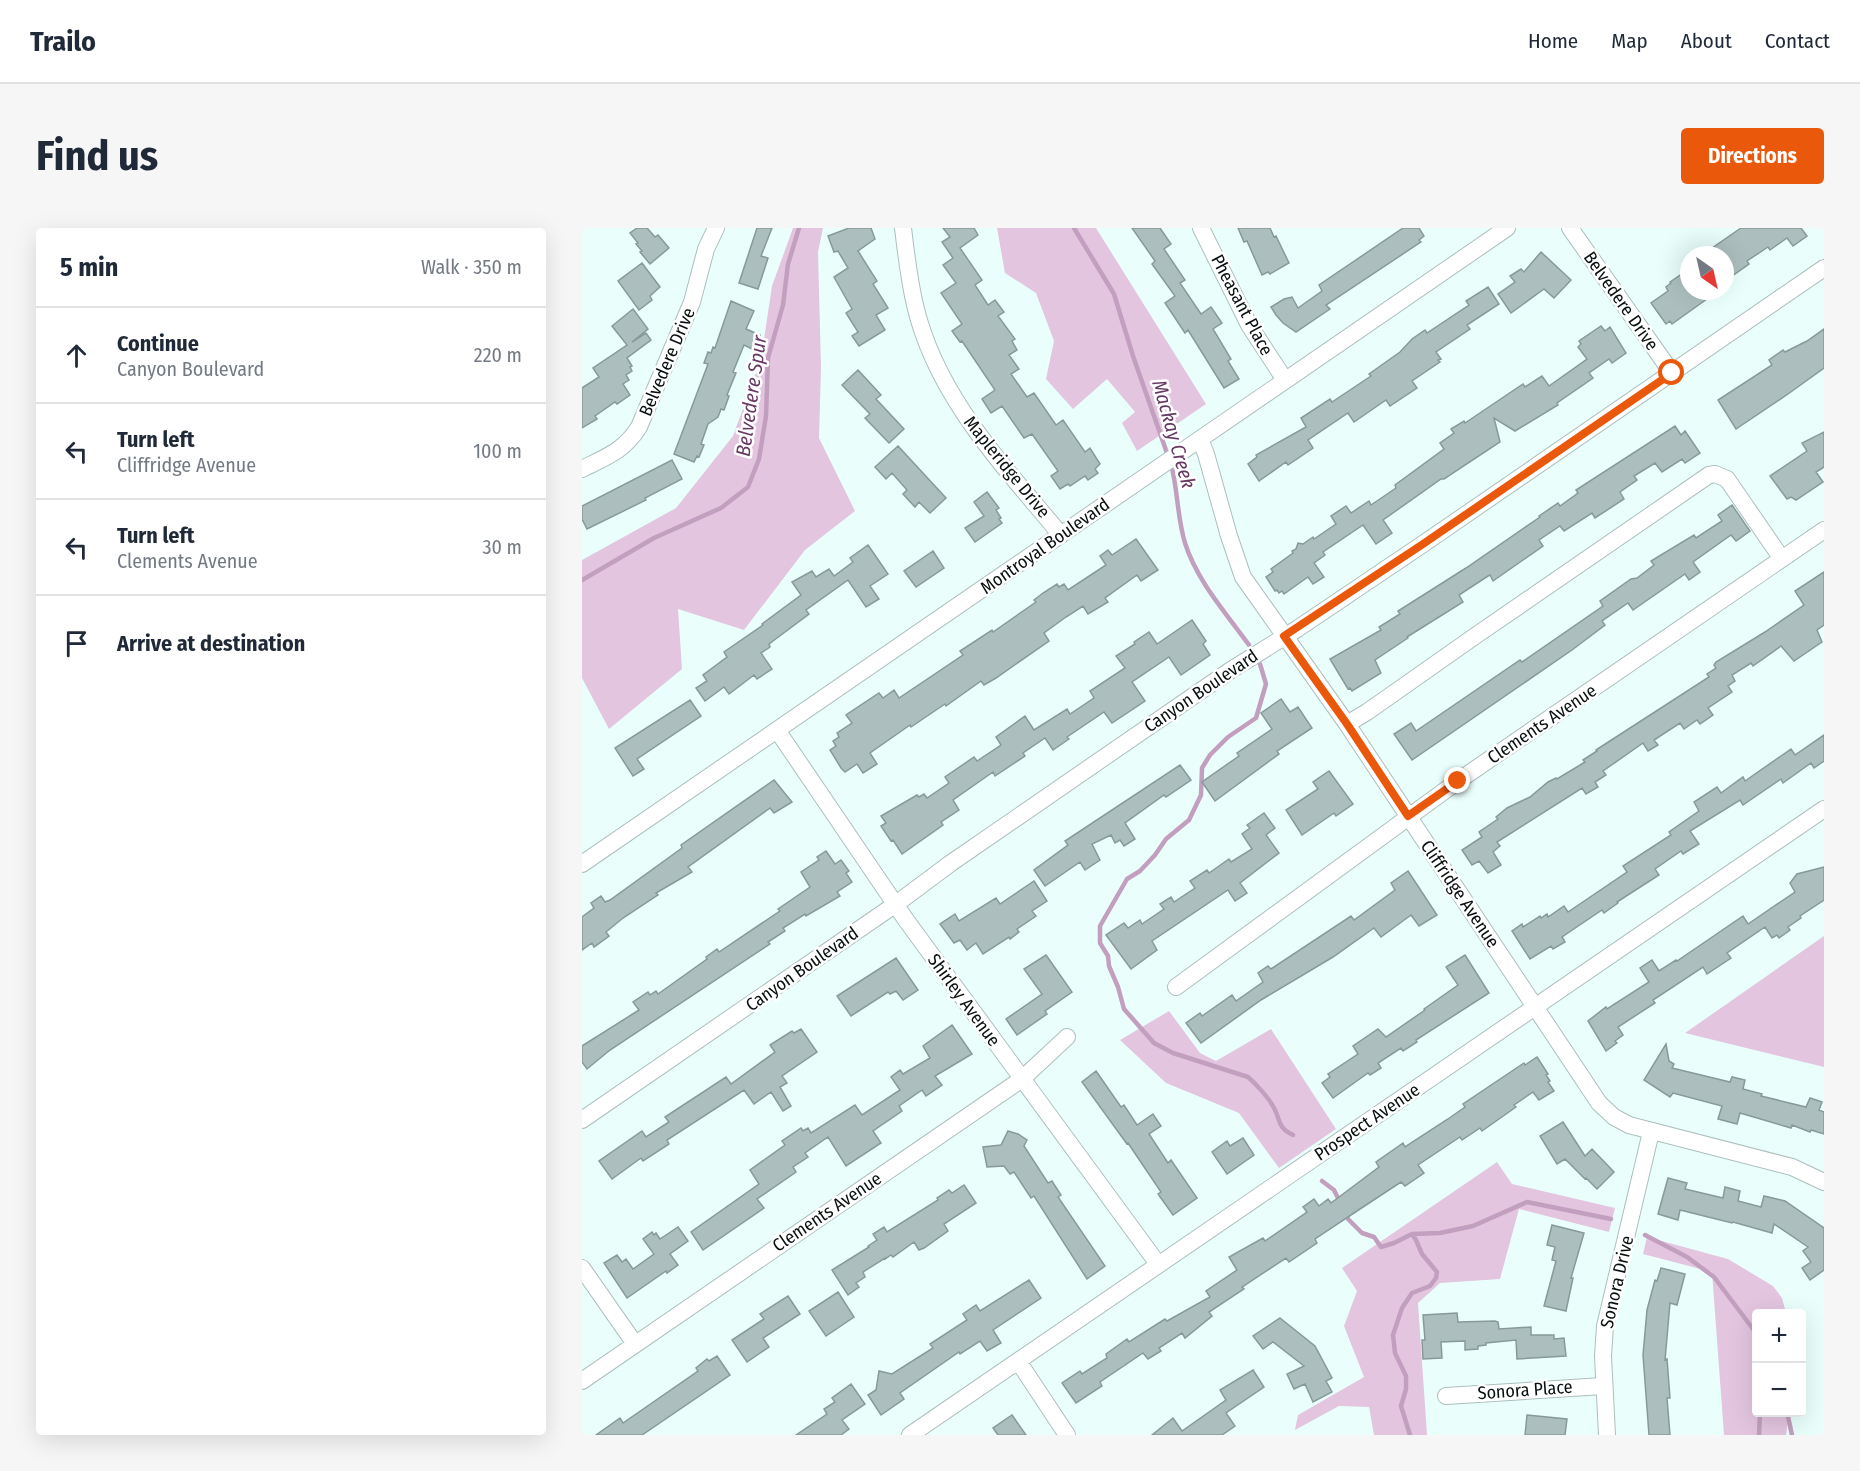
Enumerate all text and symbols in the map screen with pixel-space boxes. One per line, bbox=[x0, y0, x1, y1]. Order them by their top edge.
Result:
text: Trailo bbox=[30, 25, 96, 58]
text: Home bbox=[1528, 28, 1578, 54]
text: Map bbox=[1611, 28, 1648, 54]
text: About bbox=[1681, 28, 1732, 54]
text: Contact bbox=[1765, 28, 1830, 54]
button: Directions bbox=[1681, 128, 1824, 184]
text: Find us bbox=[36, 131, 158, 181]
north arrow bbox=[1680, 246, 1734, 300]
street label: Belvedere Drive bbox=[1579, 247, 1663, 355]
street label: Pheasant Place bbox=[1206, 251, 1278, 359]
text: 5 min bbox=[60, 252, 118, 283]
text: Walk · 350 m bbox=[421, 255, 522, 279]
street label: Belvedere Drive bbox=[634, 304, 700, 420]
text: Continue bbox=[117, 330, 199, 357]
water label: Belvedere Spur bbox=[731, 333, 772, 458]
icon: ahead bbox=[60, 339, 93, 372]
text: 220 m bbox=[474, 343, 522, 367]
text: Canyon Boulevard bbox=[117, 357, 264, 381]
route start bbox=[1658, 359, 1684, 385]
water label: Mackay Creek bbox=[1147, 377, 1201, 491]
street label: Mapleridge Drive bbox=[959, 412, 1055, 522]
text: Turn left bbox=[117, 426, 195, 453]
icon: left bbox=[60, 435, 93, 468]
text: 100 m bbox=[473, 439, 522, 463]
text: Cliffridge Avenue bbox=[117, 453, 256, 477]
street label: Montroyal Boulevard bbox=[976, 493, 1114, 599]
text: Turn left bbox=[117, 522, 195, 549]
icon: left bbox=[60, 531, 93, 564]
text: 30 m bbox=[482, 535, 522, 559]
text: Clements Avenue bbox=[117, 549, 258, 573]
icon: arrive bbox=[60, 627, 93, 660]
text: Arrive at destination bbox=[117, 630, 305, 657]
street label: Canyon Boulevard bbox=[1140, 645, 1262, 737]
street label: Clements Avenue bbox=[1483, 679, 1601, 769]
route end bbox=[1444, 767, 1470, 793]
street label: Cliffridge Avenue bbox=[1416, 836, 1504, 952]
street label: Canyon Boulevard bbox=[741, 922, 863, 1016]
street label: Shirley Avenue bbox=[923, 949, 1005, 1051]
street label: Prospect Avenue bbox=[1310, 1079, 1424, 1165]
street label: Clements Avenue bbox=[768, 1167, 886, 1257]
street label: Sonora Drive bbox=[1596, 1234, 1638, 1330]
map controls bbox=[1752, 1309, 1806, 1417]
button: + bbox=[1752, 1309, 1806, 1363]
button: − bbox=[1752, 1363, 1806, 1417]
street label: Sonora Place bbox=[1477, 1376, 1573, 1404]

